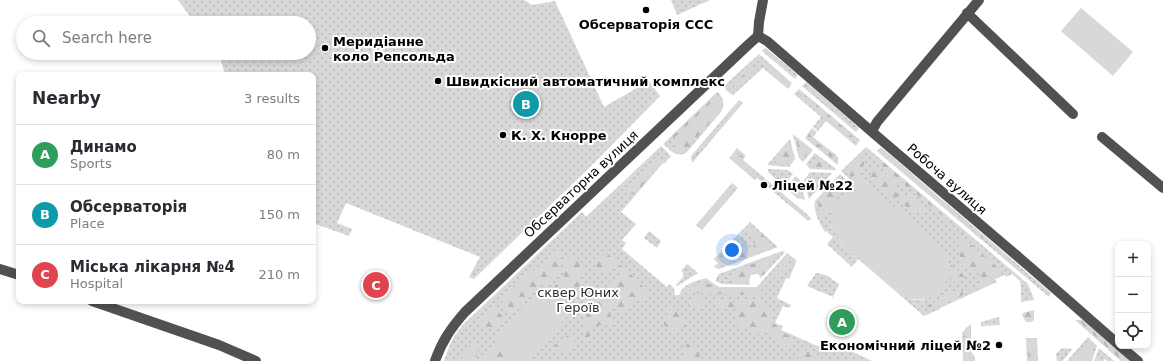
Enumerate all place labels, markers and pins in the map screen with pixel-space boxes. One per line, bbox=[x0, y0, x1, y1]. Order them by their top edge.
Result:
marker: Обсерваторія ССС bbox=[641, 5, 651, 15]
place label: Обсерваторія ССС bbox=[579, 17, 713, 32]
place label: Меридіанне коло Репсольда bbox=[333, 34, 455, 64]
marker: Меридіанне коло Репсольда bbox=[320, 43, 330, 53]
place label: Швидкісний автоматичний комплекс bbox=[446, 74, 725, 89]
marker: Швидкісний автоматичний комплекс bbox=[433, 76, 443, 86]
pin: B bbox=[513, 89, 539, 119]
place label: К. Х. Кнорре bbox=[511, 128, 607, 143]
marker: К. Х. Кнорре bbox=[498, 130, 508, 140]
place label: Ліцей №22 bbox=[772, 178, 853, 193]
marker: Ліцей №22 bbox=[759, 180, 769, 190]
pin: C bbox=[363, 270, 389, 300]
pin: A bbox=[829, 307, 855, 337]
place label: Економічний ліцей №2 bbox=[820, 338, 991, 353]
marker: Економічний ліцей №2 bbox=[994, 340, 1004, 350]

